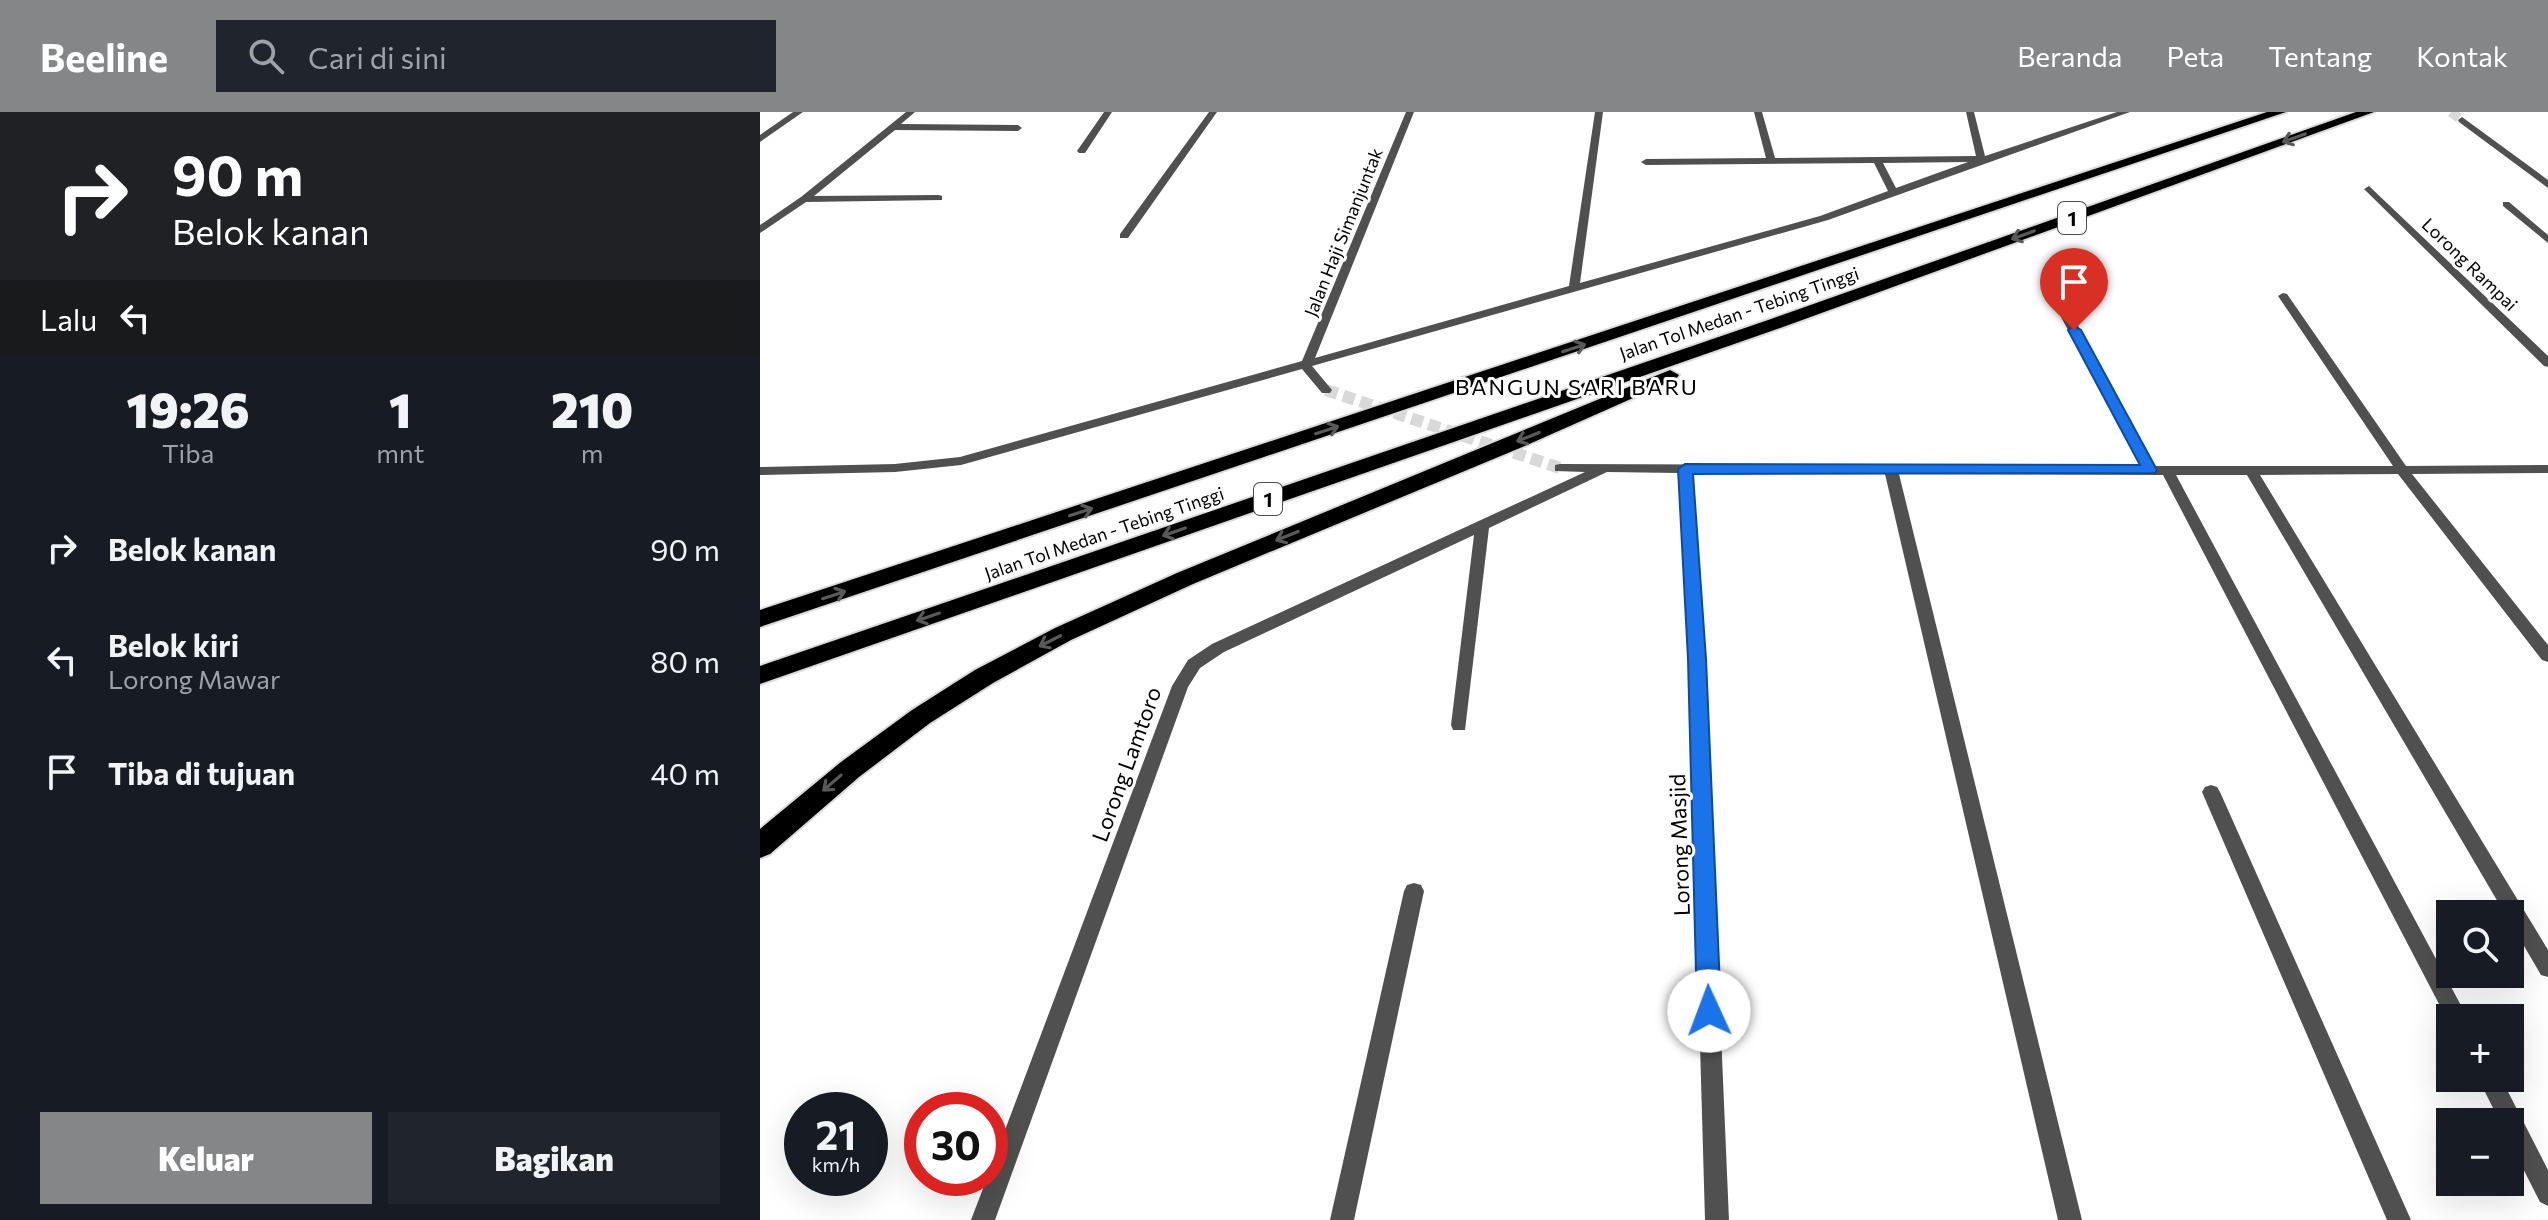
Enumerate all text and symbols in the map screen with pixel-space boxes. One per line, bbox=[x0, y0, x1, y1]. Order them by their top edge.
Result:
search box bbox=[216, 20, 776, 92]
text: Beeline bbox=[40, 33, 168, 80]
icon: search bbox=[244, 34, 288, 78]
text: Cari di sini bbox=[308, 38, 447, 75]
text: Beranda bbox=[2017, 39, 2122, 73]
text: Peta bbox=[2166, 39, 2224, 73]
text: Tentang bbox=[2268, 39, 2372, 73]
text: Kontak bbox=[2416, 39, 2508, 73]
one-way arrow bbox=[2282, 132, 2307, 147]
text: 90 m bbox=[172, 139, 303, 208]
icon: right bbox=[40, 144, 144, 248]
street label: Jalan Haji Simanjuntak bbox=[1299, 144, 1387, 320]
road number: 1 bbox=[2058, 202, 2086, 234]
text: Belok kanan bbox=[172, 208, 370, 252]
street label: Lorong Rampai bbox=[2418, 213, 2522, 315]
one-way arrow bbox=[2011, 229, 2036, 244]
pin bbox=[2040, 248, 2108, 330]
icon: arrive bbox=[2052, 260, 2096, 304]
street label: Jalan Tol Medan - Tebing Tinggi bbox=[1616, 262, 1862, 364]
icon: left bbox=[113, 296, 157, 340]
text: Lalu bbox=[40, 300, 97, 337]
one-way arrow bbox=[1561, 339, 1586, 354]
district label: BANGUN SARI BARU bbox=[1455, 373, 1699, 400]
text: 19:26 bbox=[127, 379, 250, 438]
text: 1 bbox=[389, 379, 411, 438]
text: 210 bbox=[551, 379, 633, 438]
one-way arrow bbox=[1314, 422, 1339, 436]
one-way arrow bbox=[1516, 431, 1541, 446]
text: Tiba bbox=[162, 437, 214, 468]
text: mnt bbox=[376, 437, 424, 468]
text: m bbox=[581, 437, 604, 468]
street label: Jalan Tol Medan - Tebing Tinggi bbox=[981, 482, 1227, 584]
road number: 1 bbox=[1254, 483, 1282, 515]
one-way arrow bbox=[1068, 504, 1093, 519]
one-way arrow bbox=[1162, 525, 1187, 540]
icon: right bbox=[40, 526, 84, 570]
text: Belok kanan bbox=[108, 530, 276, 567]
text: 90 m bbox=[650, 530, 720, 567]
one-way arrow bbox=[1275, 530, 1300, 544]
one-way arrow bbox=[821, 586, 846, 601]
one-way arrow bbox=[916, 610, 941, 625]
text: Belok kiri bbox=[108, 626, 239, 663]
one-way arrow bbox=[1038, 634, 1062, 650]
icon: left bbox=[40, 638, 84, 682]
text: 80 m bbox=[650, 642, 720, 679]
text: Lorong Mawar bbox=[108, 663, 280, 694]
street label: Lorong Lamtoro bbox=[1085, 683, 1167, 845]
icon: arrive bbox=[40, 750, 84, 794]
text: Tiba di tujuan bbox=[108, 754, 295, 791]
text: 40 m bbox=[651, 754, 720, 791]
one-way arrow bbox=[822, 773, 842, 791]
street label: Lorong Masjid bbox=[1663, 773, 1695, 917]
map controls bbox=[2436, 900, 2524, 1196]
button: search bbox=[2436, 900, 2524, 988]
position arrow bbox=[1667, 969, 1751, 1053]
button: + bbox=[2436, 1004, 2524, 1092]
speed limit sign: 30 bbox=[904, 1092, 1008, 1196]
button: − bbox=[2436, 1108, 2524, 1196]
text: 21 bbox=[816, 1109, 856, 1158]
button: Keluar bbox=[40, 1112, 372, 1204]
button: Bagikan bbox=[388, 1112, 720, 1204]
text: km/h bbox=[812, 1152, 860, 1176]

